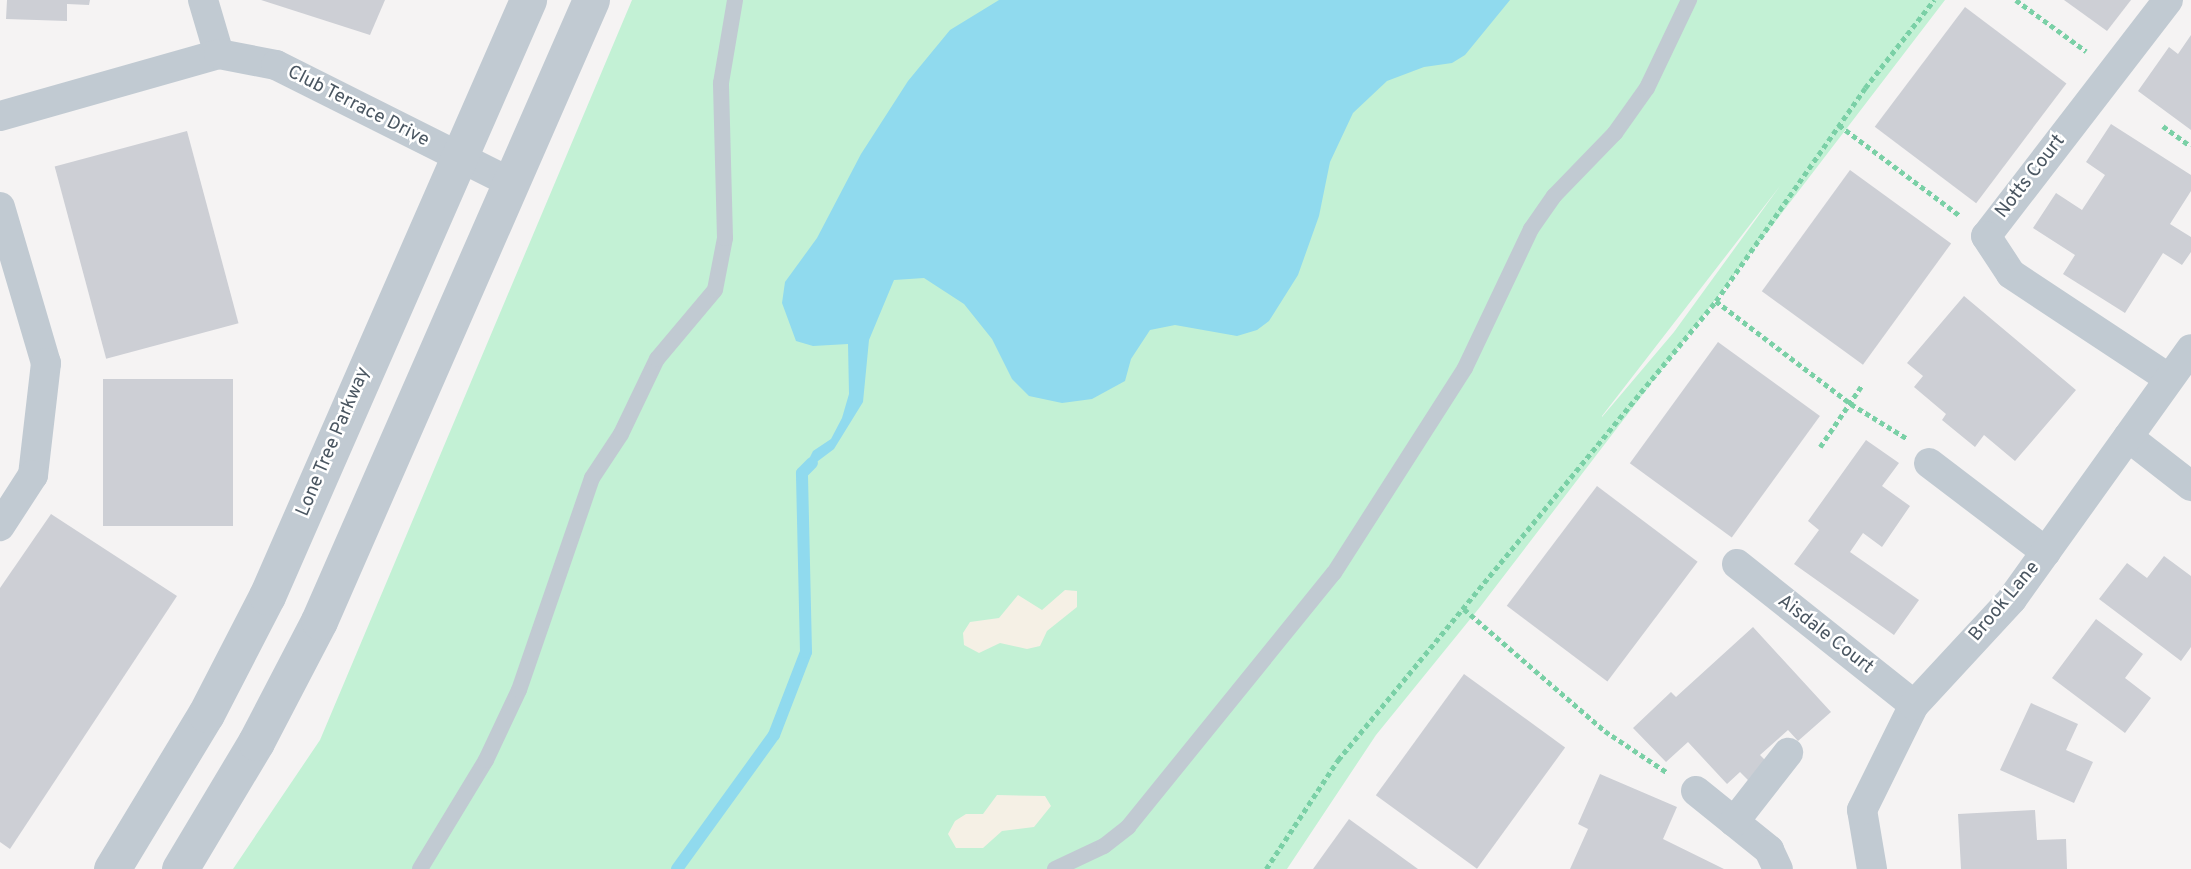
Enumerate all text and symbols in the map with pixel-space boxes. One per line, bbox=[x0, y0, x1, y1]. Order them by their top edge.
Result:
street label: Club Terrace Drive bbox=[283, 61, 433, 153]
street label: Notts Court bbox=[1991, 131, 2071, 223]
street label: Lone Tree Parkway bbox=[292, 364, 376, 520]
street label: Brook Lane bbox=[1965, 557, 2045, 647]
street label: Aisdale Court bbox=[1772, 590, 1878, 680]

